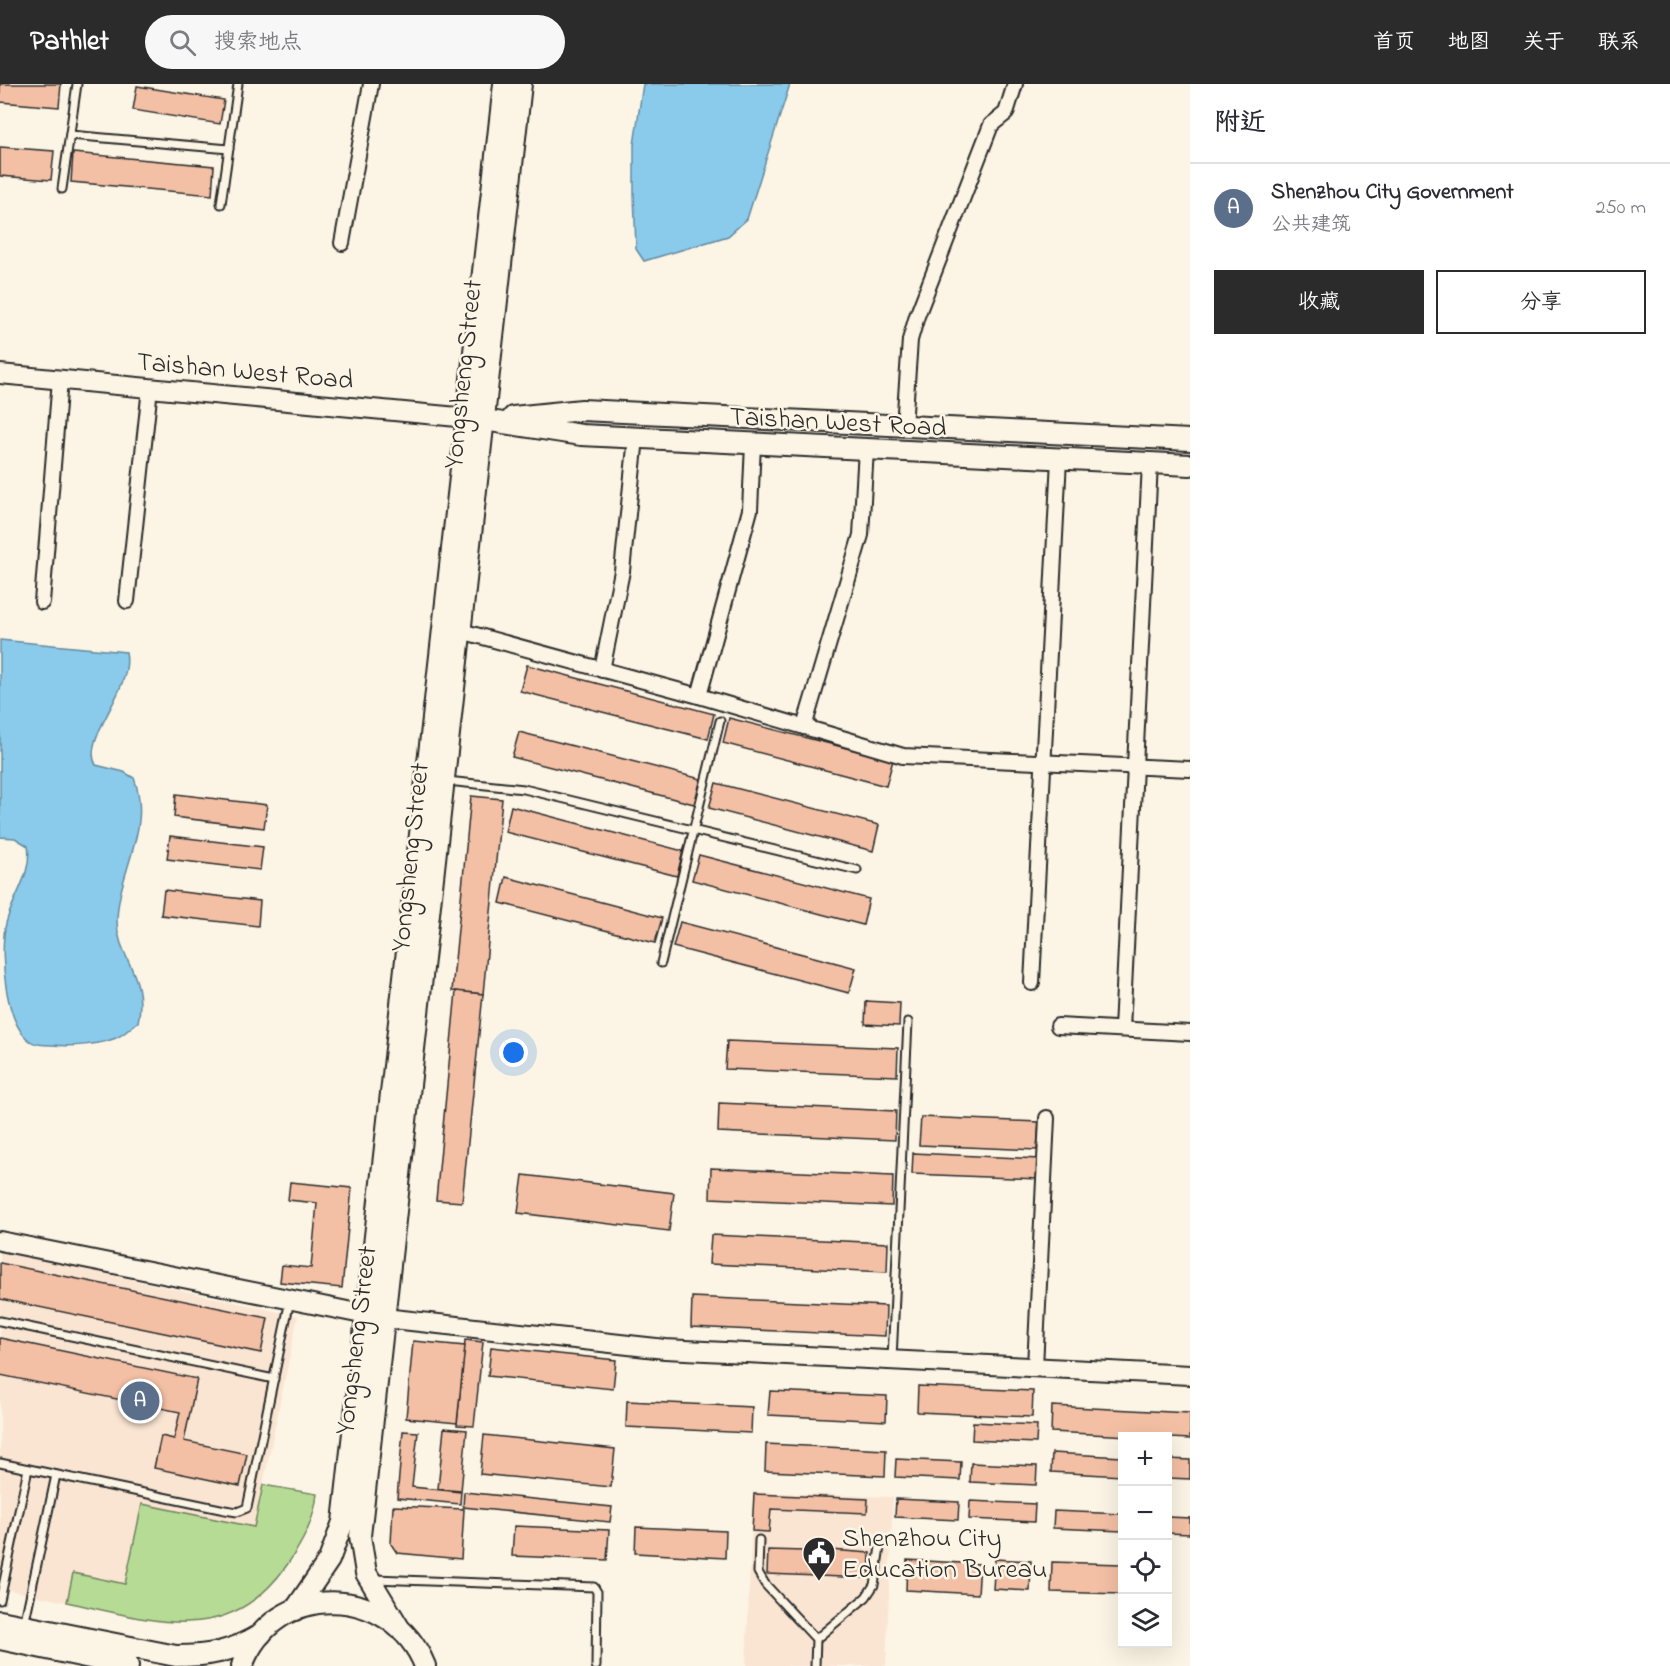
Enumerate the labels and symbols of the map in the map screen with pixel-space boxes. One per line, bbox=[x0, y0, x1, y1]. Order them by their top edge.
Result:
street label: Yongsheng Street bbox=[435, 278, 494, 471]
street label: Taishan West Road bbox=[135, 344, 355, 401]
street label: Taishan West Road bbox=[728, 398, 947, 449]
street label: Yongsheng Street bbox=[382, 761, 441, 954]
your location bbox=[499, 1038, 528, 1067]
street label: Yongsheng Street bbox=[327, 1244, 388, 1437]
pin: A bbox=[120, 1378, 160, 1424]
place label: Shenzhou City Education Bureau bbox=[842, 1520, 1047, 1590]
public building icon: Shenzhou City Education Bureau bbox=[801, 1535, 837, 1582]

